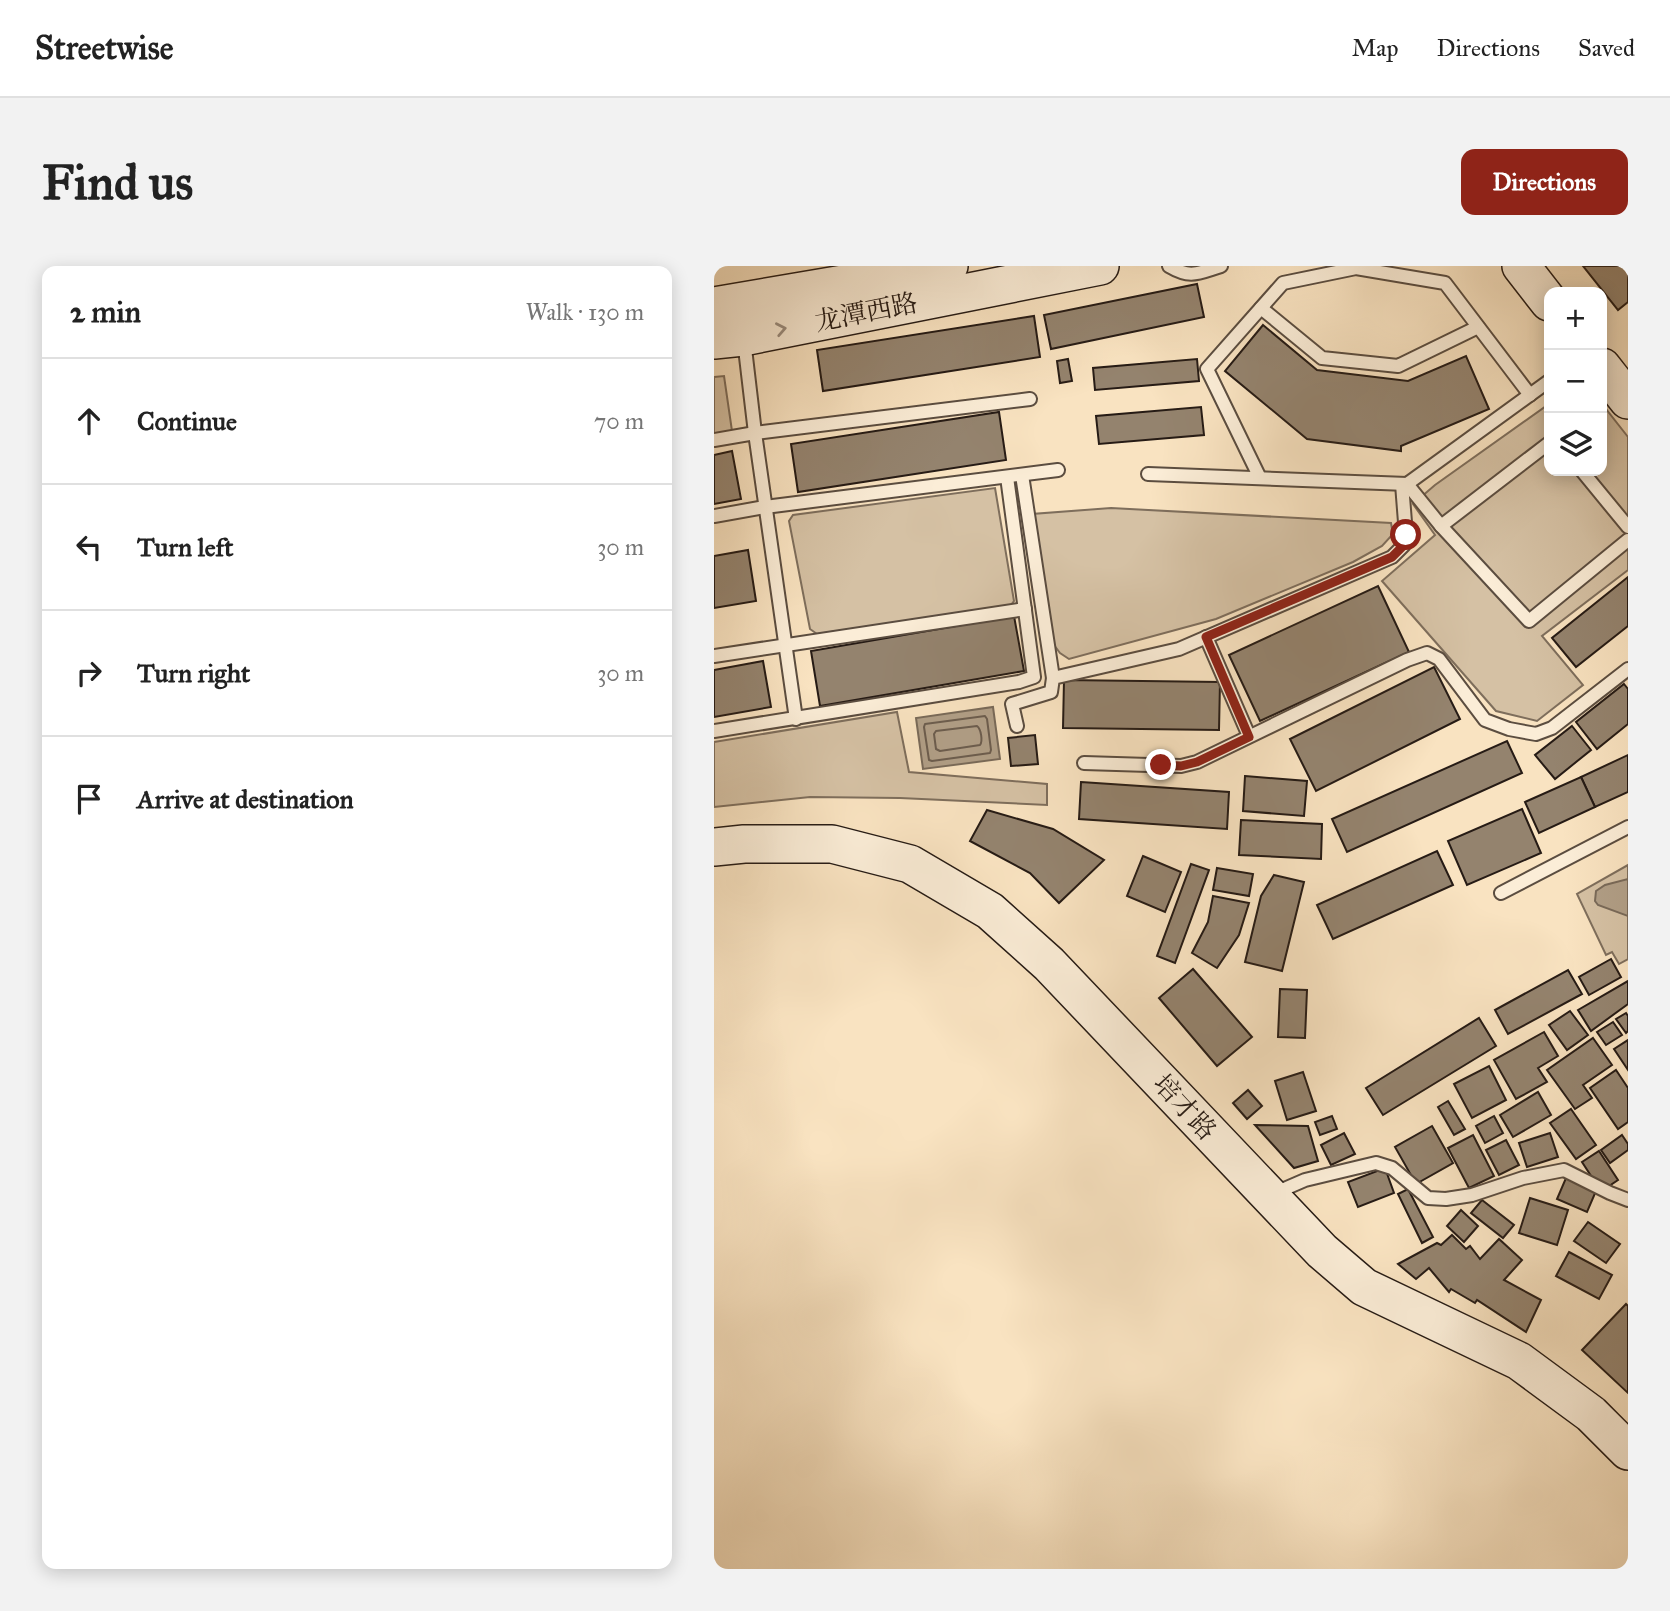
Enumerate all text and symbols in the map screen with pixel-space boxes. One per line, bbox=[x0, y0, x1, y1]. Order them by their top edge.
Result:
text: Streetwise bbox=[35, 28, 173, 68]
text: Map bbox=[1352, 33, 1399, 63]
text: Directions bbox=[1437, 33, 1540, 63]
text: Saved bbox=[1578, 33, 1635, 63]
button: Directions bbox=[1461, 149, 1628, 215]
text: Find us bbox=[42, 153, 193, 212]
street label: 龙潭西路 bbox=[812, 286, 920, 338]
map controls bbox=[1544, 287, 1607, 476]
button: + bbox=[1544, 287, 1607, 350]
text: 2 min bbox=[70, 294, 141, 330]
text: Walk · 130 m bbox=[526, 298, 644, 326]
one-way arrow bbox=[775, 322, 787, 337]
button: − bbox=[1544, 350, 1607, 413]
icon: ahead bbox=[70, 402, 108, 440]
text: Continue bbox=[137, 405, 237, 437]
text: 70 m bbox=[594, 407, 644, 435]
button: layers bbox=[1544, 413, 1607, 476]
route start bbox=[1390, 519, 1421, 550]
icon: left bbox=[70, 528, 108, 566]
text: Turn left bbox=[137, 531, 233, 563]
text: 30 m bbox=[597, 533, 644, 561]
icon: right bbox=[70, 654, 108, 692]
text: Turn right bbox=[137, 657, 250, 689]
text: 30 m bbox=[597, 659, 644, 687]
route end bbox=[1145, 749, 1176, 780]
icon: arrive bbox=[70, 780, 108, 818]
text: Arrive at destination bbox=[137, 783, 354, 815]
street label: 培才路 bbox=[1147, 1068, 1223, 1146]

